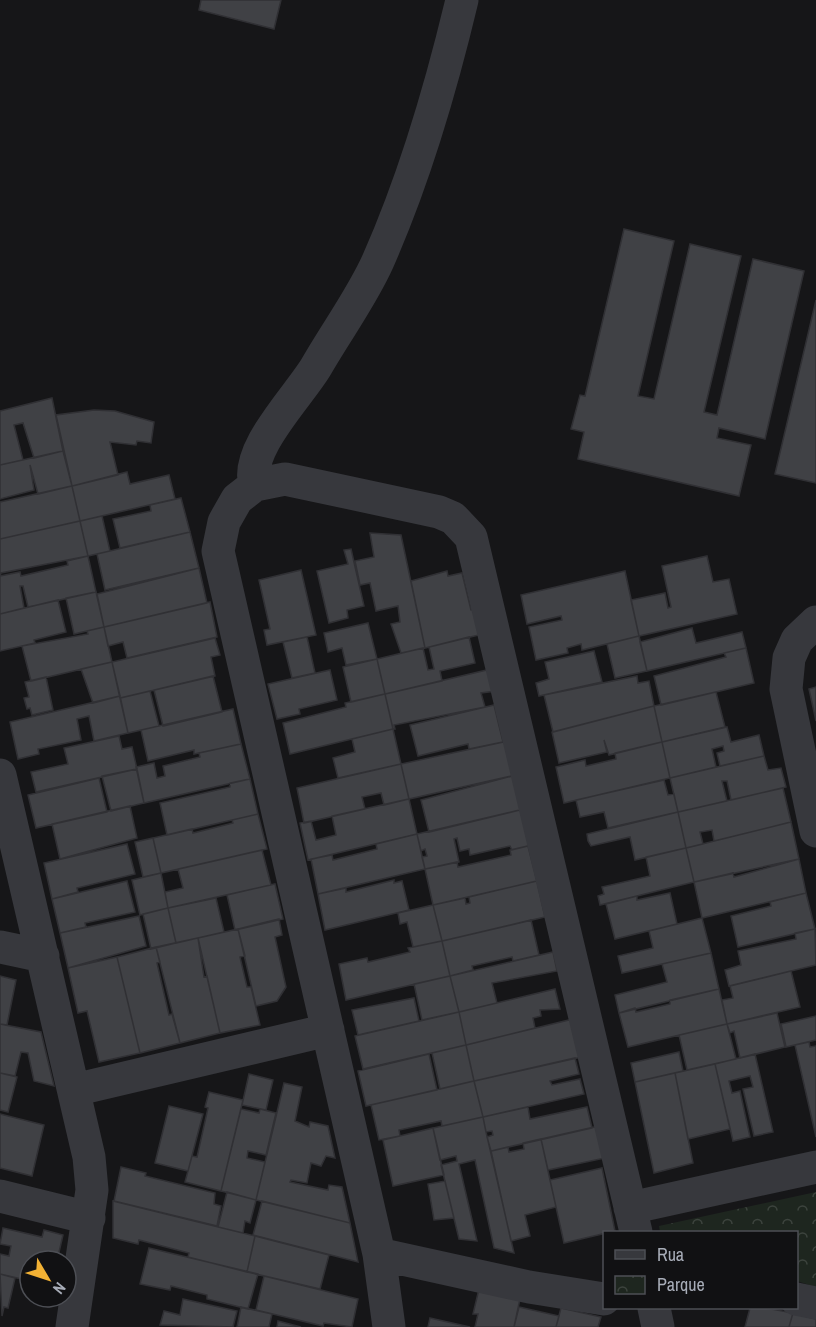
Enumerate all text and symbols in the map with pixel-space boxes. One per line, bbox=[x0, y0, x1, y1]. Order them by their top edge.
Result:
legend bbox=[603, 1231, 798, 1309]
text: Rua bbox=[657, 1242, 684, 1267]
north arrow bbox=[18, 1249, 78, 1309]
text: Parque bbox=[657, 1272, 705, 1297]
text: N bbox=[48, 1278, 71, 1299]

